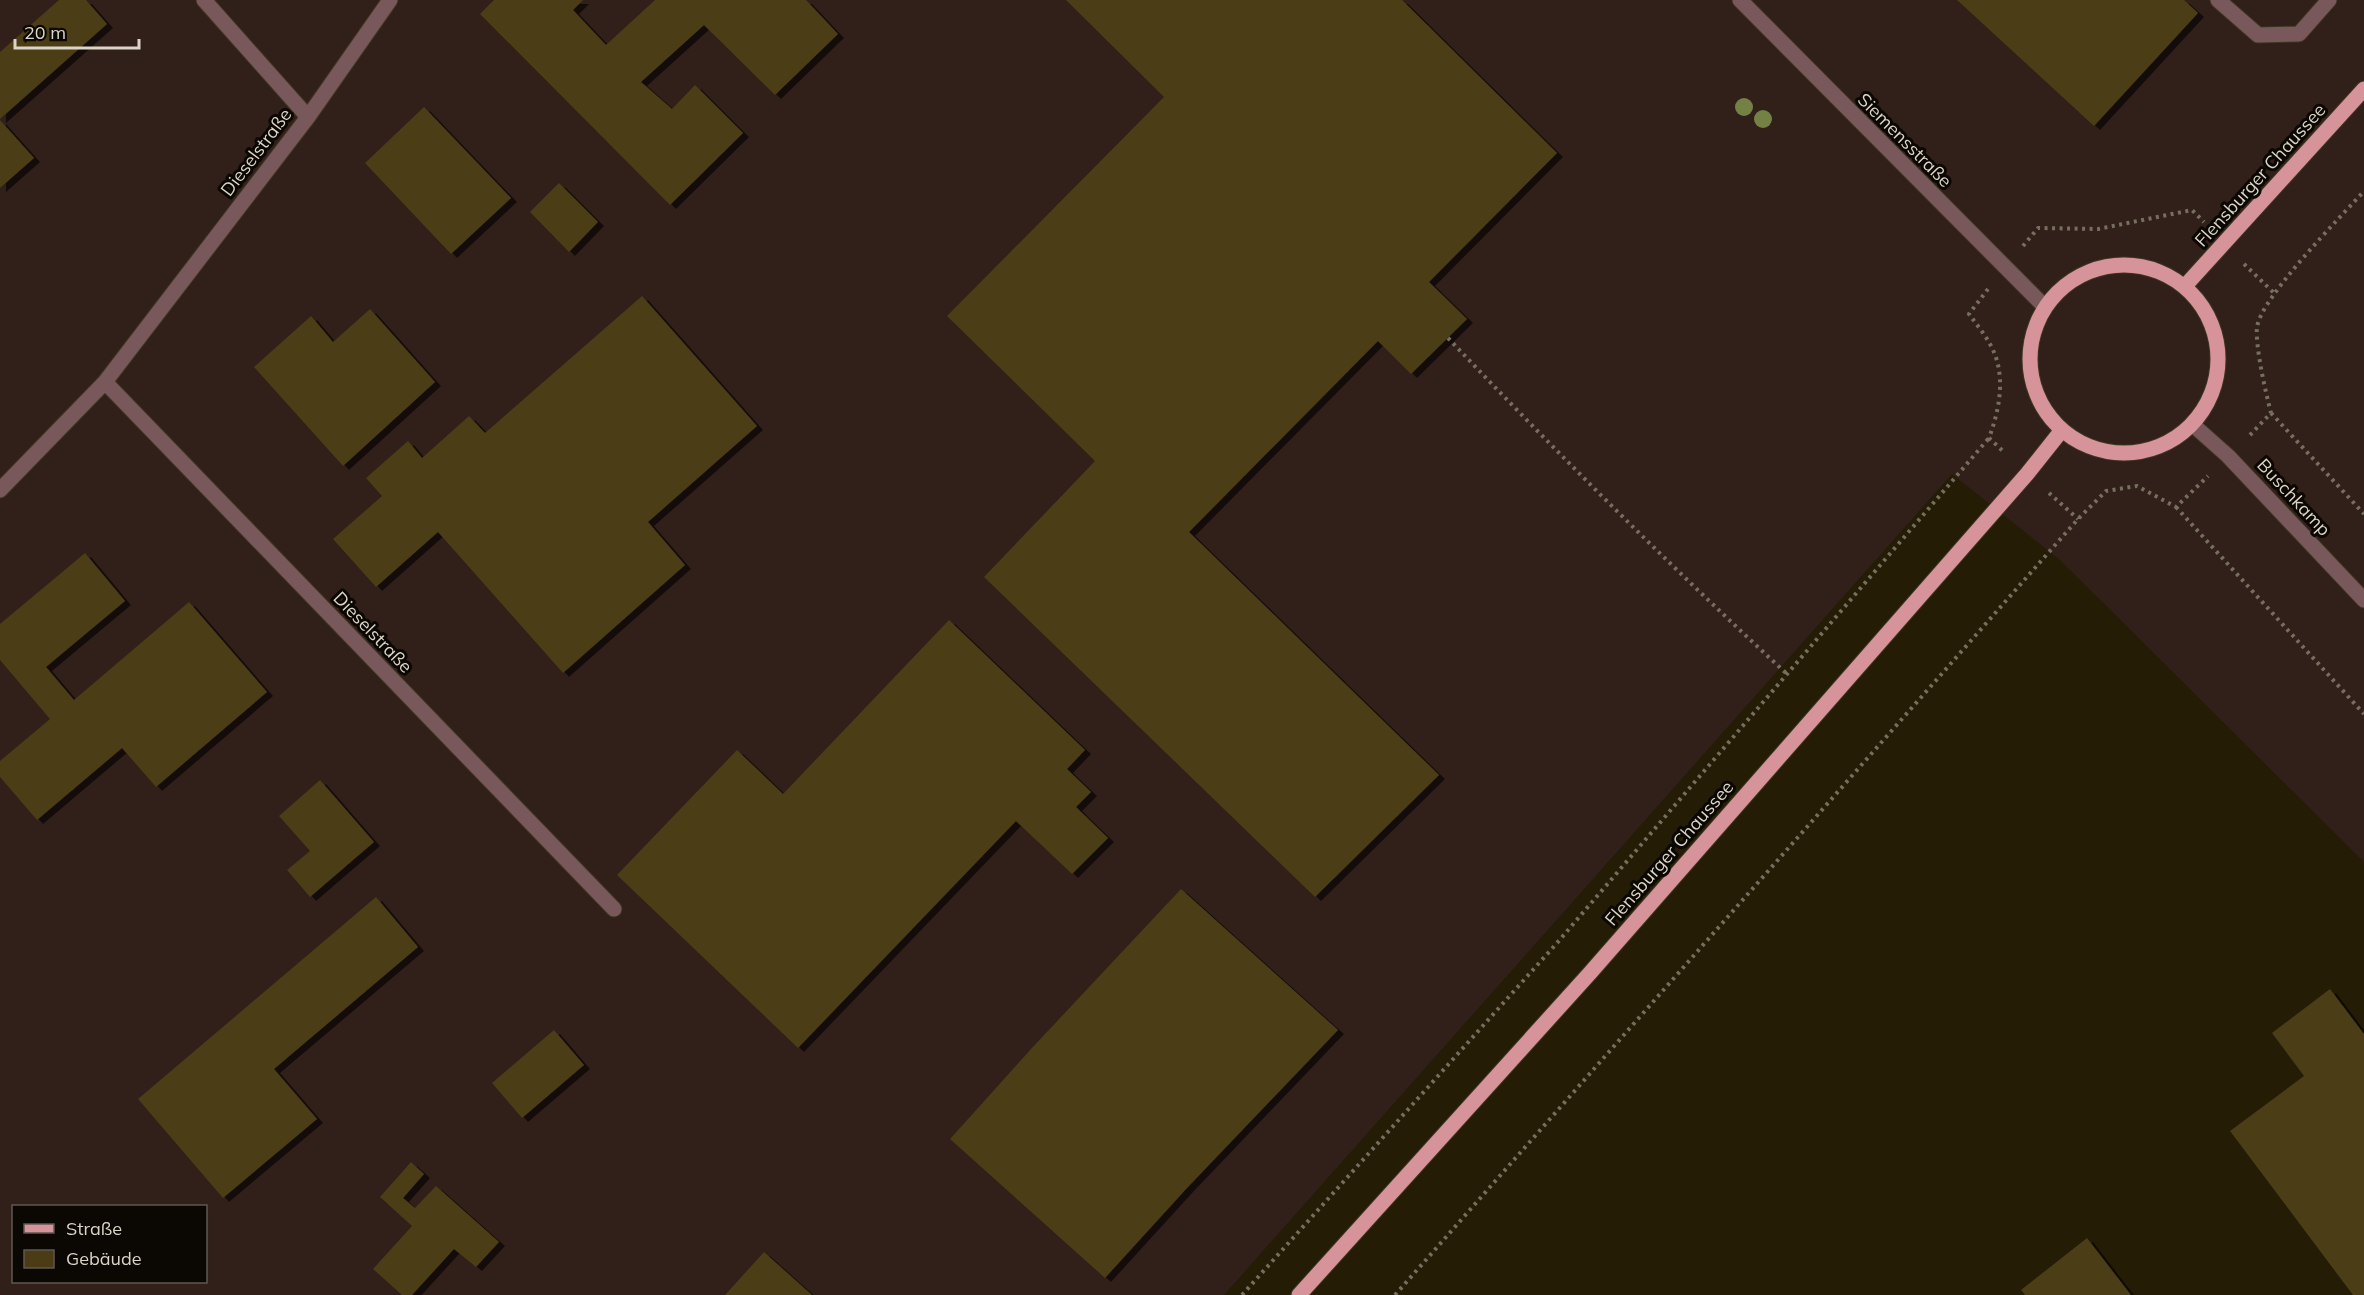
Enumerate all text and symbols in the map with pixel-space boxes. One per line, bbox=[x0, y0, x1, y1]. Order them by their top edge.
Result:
scale bar bbox=[15, 12, 140, 50]
text: 20 m bbox=[24, 21, 66, 44]
street label: Siemensstraße bbox=[1853, 88, 1957, 192]
street label: Flensburger Chaussee bbox=[2190, 99, 2330, 251]
street label: Dieselstraße bbox=[215, 104, 297, 200]
street label: Buschkamp bbox=[2252, 453, 2336, 541]
street label: Dieselstraße bbox=[329, 587, 417, 677]
street label: Flensburger Chaussee bbox=[1600, 776, 1738, 930]
legend bbox=[12, 1205, 207, 1283]
text: Straße bbox=[66, 1217, 122, 1240]
text: Gebäude bbox=[66, 1247, 142, 1270]

